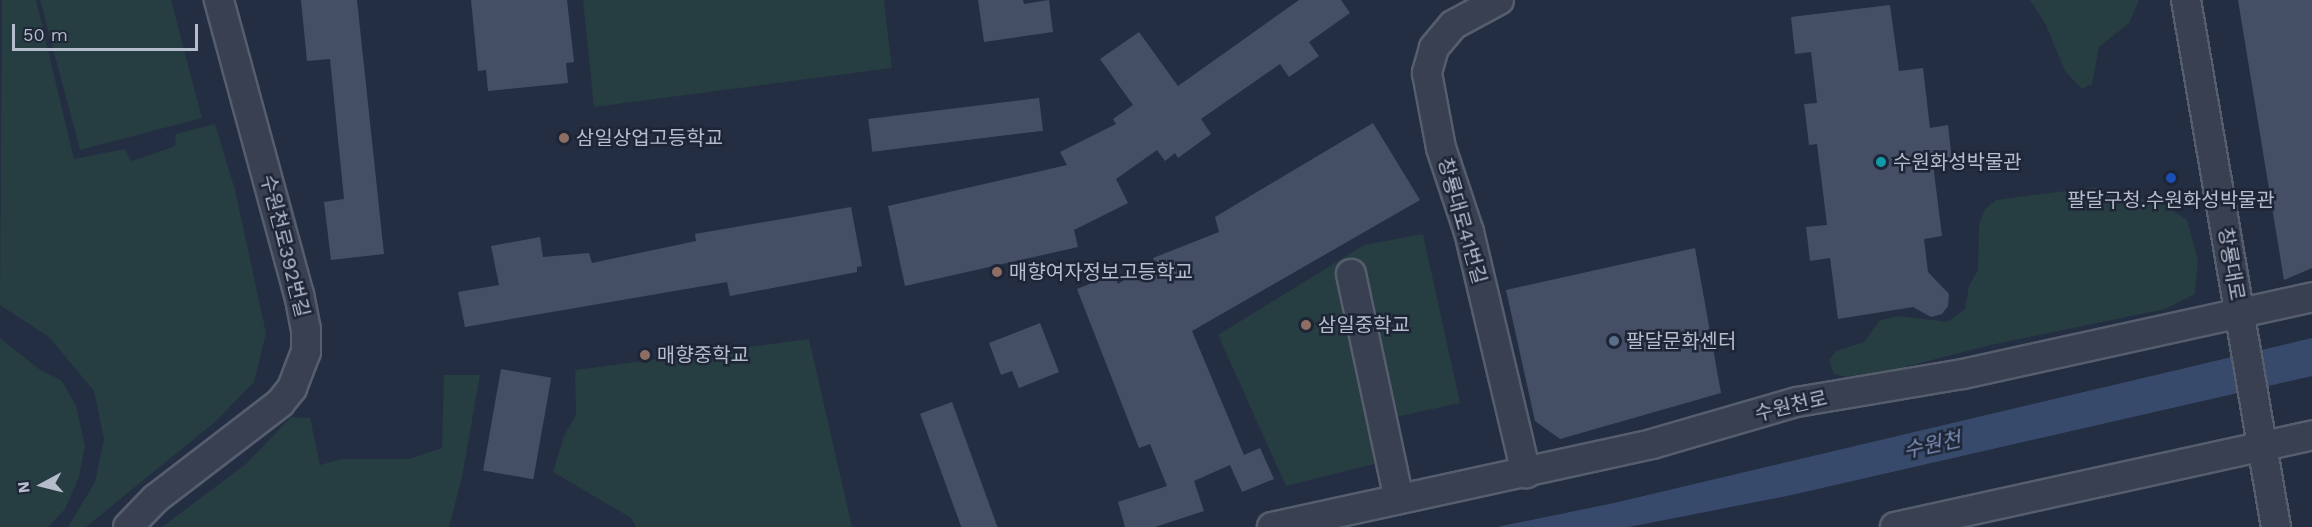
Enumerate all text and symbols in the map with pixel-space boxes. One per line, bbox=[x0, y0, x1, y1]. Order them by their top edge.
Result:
scale bar bbox=[15, 12, 201, 50]
text: 50 m bbox=[23, 24, 68, 45]
place label: 삼일상업고등학교 bbox=[576, 126, 723, 150]
marker: 삼일상업고등학교 bbox=[557, 131, 571, 145]
place label: 수원화성박물관 bbox=[1893, 150, 2022, 174]
street label: 창룡대로41번길 bbox=[1433, 155, 1491, 287]
marker: 수원화성박물관 bbox=[1874, 155, 1888, 169]
marker: 팔달구청.수원화성박물관 bbox=[2164, 171, 2178, 185]
street label: 수원천로392번길 bbox=[256, 172, 314, 320]
place label: 팔달구청.수원화성박물관 bbox=[2067, 188, 2275, 212]
street label: 창룡대로 bbox=[2213, 226, 2249, 302]
place label: 매향여자정보고등학교 bbox=[1009, 260, 1193, 284]
marker: 매향여자정보고등학교 bbox=[990, 265, 1004, 279]
place label: 삼일중학교 bbox=[1318, 313, 1410, 337]
marker: 삼일중학교 bbox=[1299, 318, 1313, 332]
place label: 팔달문화센터 bbox=[1626, 329, 1736, 353]
marker: 팔달문화센터 bbox=[1607, 334, 1621, 348]
place label: 매향중학교 bbox=[657, 343, 749, 367]
marker: 매향중학교 bbox=[638, 348, 652, 362]
street label: 수원천로 bbox=[1752, 386, 1830, 426]
water label: 수원천 bbox=[1901, 427, 1963, 463]
north arrow bbox=[12, 455, 72, 515]
text: N bbox=[13, 480, 34, 494]

